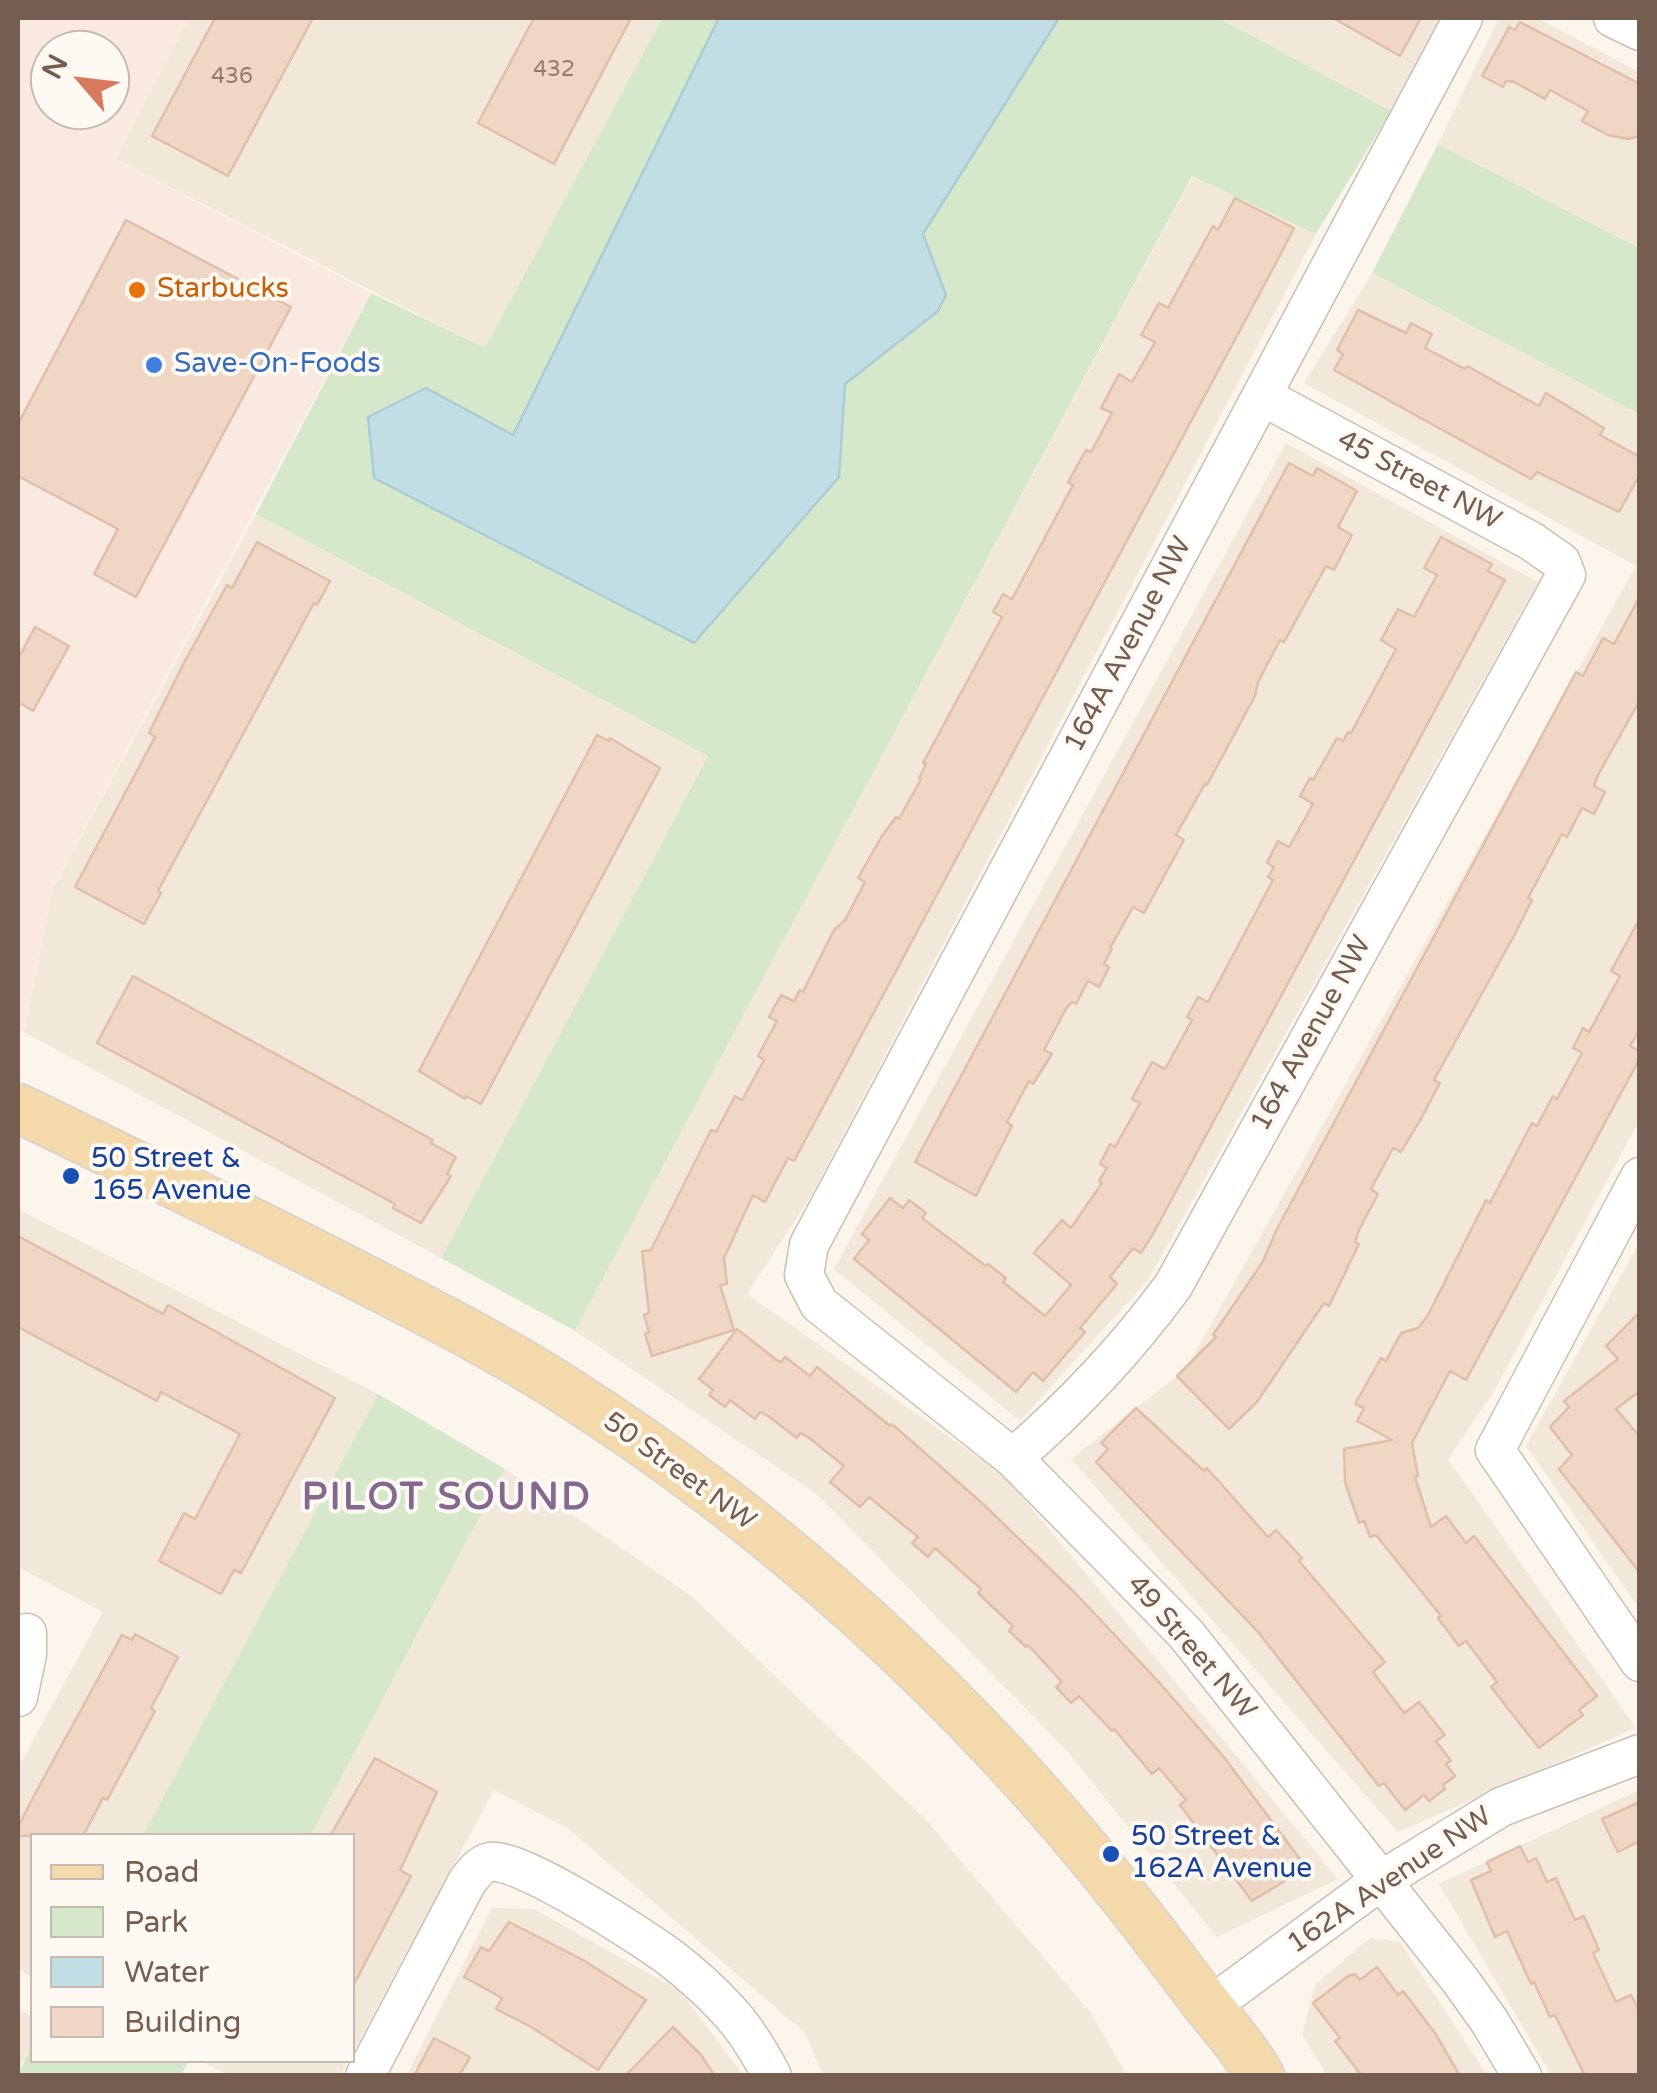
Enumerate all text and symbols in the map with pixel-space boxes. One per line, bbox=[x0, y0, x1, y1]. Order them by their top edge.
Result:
north arrow bbox=[30, 30, 130, 130]
text: N bbox=[35, 49, 76, 85]
house number: 432 bbox=[533, 57, 575, 83]
house number: 436 bbox=[211, 64, 253, 90]
place label: Starbucks bbox=[157, 273, 289, 307]
marker: Starbucks bbox=[126, 279, 148, 301]
place label: Save-On-Foods bbox=[174, 348, 381, 382]
marker: Save-On-Foods bbox=[143, 354, 165, 376]
street label: 45 Street NW bbox=[1331, 424, 1507, 538]
street label: 164A Avenue NW bbox=[1058, 532, 1200, 758]
street label: 164 Avenue NW bbox=[1244, 930, 1380, 1138]
place label: 50 Street & 165 Avenue bbox=[91, 1143, 251, 1209]
marker: 50 Street & 165 Avenue bbox=[60, 1165, 82, 1187]
street label: 50 Street NW bbox=[596, 1405, 762, 1539]
district label: PILOT SOUND bbox=[302, 1476, 592, 1522]
street label: 49 Street NW bbox=[1119, 1569, 1263, 1727]
street label: 162A Avenue NW bbox=[1281, 1800, 1499, 1962]
place label: 50 Street & 162A Avenue bbox=[1131, 1821, 1312, 1887]
legend bbox=[30, 1833, 355, 2063]
marker: 50 Street & 162A Avenue bbox=[1100, 1843, 1122, 1865]
text: Road bbox=[124, 1854, 199, 1891]
text: Park bbox=[124, 1904, 188, 1941]
text: Water bbox=[124, 1954, 209, 1991]
text: Building bbox=[124, 2004, 241, 2041]

